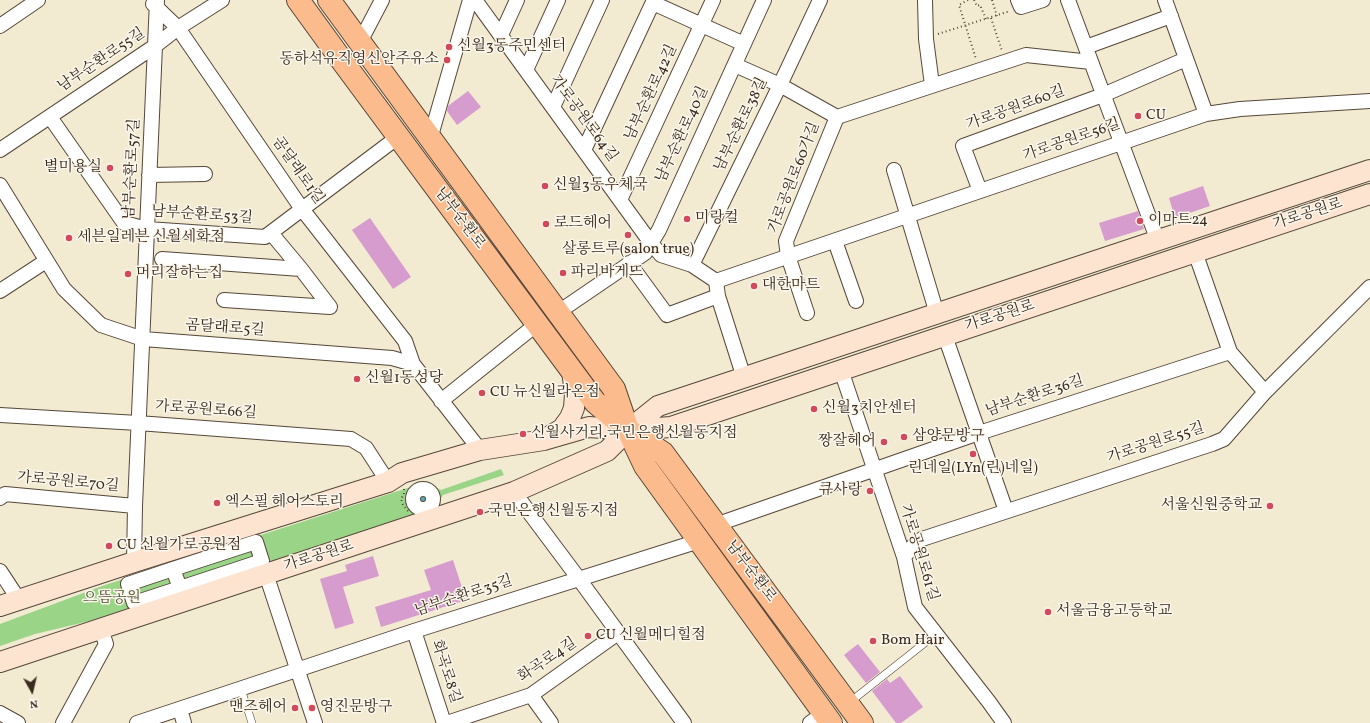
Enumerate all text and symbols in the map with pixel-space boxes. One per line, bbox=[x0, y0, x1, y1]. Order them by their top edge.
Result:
street label: 남부순환로55길 bbox=[55, 25, 149, 97]
place label: 신월3동주민센터 bbox=[457, 38, 566, 56]
marker: 신월3동주민센터 bbox=[444, 42, 454, 52]
street label: 남부순환로42길 bbox=[622, 42, 682, 144]
place label: 동하석유직영신안주유소 bbox=[280, 51, 439, 69]
marker: 동하석유직영신안주유소 bbox=[442, 55, 452, 65]
street label: 가로공원로64길 bbox=[545, 72, 621, 166]
street label: 남부순환로38길 bbox=[711, 75, 773, 175]
street label: 가로공원로60길 bbox=[964, 83, 1068, 135]
street label: 남부순환로40길 bbox=[653, 84, 713, 186]
place label: CU bbox=[1146, 107, 1166, 125]
marker: CU bbox=[1133, 111, 1143, 121]
street label: 가로공원로56길 bbox=[1021, 116, 1123, 166]
street label: 남부순환로57길 bbox=[121, 118, 145, 220]
street label: 가로공원로60가길 bbox=[765, 120, 825, 236]
street label: 곰달래로1길 bbox=[267, 134, 327, 208]
place label: 별미용실 bbox=[44, 159, 102, 177]
marker: 별미용실 bbox=[105, 163, 115, 173]
place label: 신월3동우체국 bbox=[553, 177, 648, 195]
marker: 신월3동우체국 bbox=[540, 181, 550, 191]
street label: 남부순환로 bbox=[430, 185, 488, 253]
street label: 가로공원로 bbox=[1271, 195, 1345, 235]
street label: 남부순환로53길 bbox=[151, 203, 253, 229]
place label: 미랑컬 bbox=[695, 210, 738, 228]
place label: 이마트24 bbox=[1148, 212, 1208, 230]
marker: 미랑컬 bbox=[682, 214, 692, 224]
place label: 로드헤어 bbox=[554, 215, 612, 233]
marker: 이마트24 bbox=[1135, 216, 1145, 226]
marker: 로드헤어 bbox=[541, 219, 551, 229]
place label: 세븐일레븐 신월세화점 bbox=[77, 229, 225, 247]
marker: 살롱트루(salon true) bbox=[623, 230, 633, 240]
marker: 세븐일레븐 신월세화점 bbox=[64, 233, 74, 243]
place label: 살롱트루(salon true) bbox=[562, 241, 694, 259]
place label: 파리바게뜨 bbox=[571, 264, 643, 282]
place label: 머리잘하는집 bbox=[136, 265, 223, 283]
marker: 파리바게뜨 bbox=[558, 268, 568, 278]
marker: 머리잘하는집 bbox=[123, 269, 133, 279]
place label: 대한마트 bbox=[762, 277, 820, 295]
marker: 대한마트 bbox=[749, 281, 759, 291]
street label: 가로공원로 bbox=[963, 297, 1037, 337]
street label: 곰달래로5길 bbox=[185, 317, 265, 341]
place label: 신월1동성당 bbox=[365, 370, 443, 388]
street label: 남부순환로36길 bbox=[984, 373, 1086, 421]
marker: 신월1동성당 bbox=[352, 374, 362, 384]
place label: CU 뉴신월라온점 bbox=[490, 384, 600, 402]
marker: CU 뉴신월라온점 bbox=[477, 388, 487, 398]
street label: 가로공원로66길 bbox=[154, 398, 258, 424]
place label: 신월3치안센터 bbox=[822, 400, 917, 418]
marker: 신월3치안센터 bbox=[809, 404, 819, 414]
street label: 가로공원로55길 bbox=[1105, 420, 1207, 468]
place label: 신월사거리.국민은행신월동지점 bbox=[531, 425, 737, 443]
place label: 삼양문방구 bbox=[912, 428, 984, 446]
marker: 신월사거리.국민은행신월동지점 bbox=[518, 429, 528, 439]
marker: 삼양문방구 bbox=[899, 432, 909, 442]
place label: 짱잘헤어 bbox=[818, 433, 876, 451]
marker: 짱잘헤어 bbox=[879, 437, 889, 447]
marker: 린네일(LYn(린)네일) bbox=[968, 449, 978, 459]
place label: 린네일(LYn(린)네일) bbox=[908, 460, 1038, 478]
street label: 가로공원로70길 bbox=[16, 470, 120, 496]
place label: 큐사랑 bbox=[819, 482, 862, 500]
marker: 큐사랑 bbox=[865, 486, 875, 496]
place label: 엑스필 헤어스토리 bbox=[225, 494, 344, 512]
place label: 서울신원중학교 bbox=[1161, 497, 1262, 515]
marker: 엑스필 헤어스토리 bbox=[212, 498, 222, 508]
marker: 서울신원중학교 bbox=[1265, 501, 1275, 511]
street label: 가로공원로61길 bbox=[895, 502, 941, 604]
place label: 국민은행신월동지점 bbox=[488, 503, 618, 521]
marker: 국민은행신월동지점 bbox=[475, 507, 485, 517]
place label: CU 신월가로공원점 bbox=[117, 537, 241, 555]
street label: 가로공원로 bbox=[282, 537, 356, 577]
street label: 남부순환로 bbox=[721, 538, 779, 606]
marker: CU 신월가로공원점 bbox=[104, 541, 114, 551]
street label: 남부순환로35길 bbox=[413, 573, 515, 621]
park label: 으뜸공원 bbox=[83, 590, 141, 608]
place label: 서울금융고등학교 bbox=[1056, 603, 1172, 621]
marker: 서울금융고등학교 bbox=[1043, 607, 1053, 617]
place label: CU 신월메디힐점 bbox=[596, 627, 706, 645]
marker: CU 신월메디힐점 bbox=[583, 631, 593, 641]
place label: Bom Hair bbox=[881, 632, 944, 650]
street label: 화곡로4길 bbox=[515, 635, 581, 687]
marker: Bom Hair bbox=[868, 636, 878, 646]
street label: 화곡로8길 bbox=[426, 638, 464, 706]
north arrow bbox=[12, 671, 52, 711]
text: N bbox=[29, 695, 39, 711]
place label: 맨즈헤어 bbox=[229, 699, 287, 717]
place label: 영진문방구 bbox=[320, 699, 392, 717]
marker: 맨즈헤어 bbox=[290, 703, 300, 713]
marker: 영진문방구 bbox=[307, 703, 317, 713]

